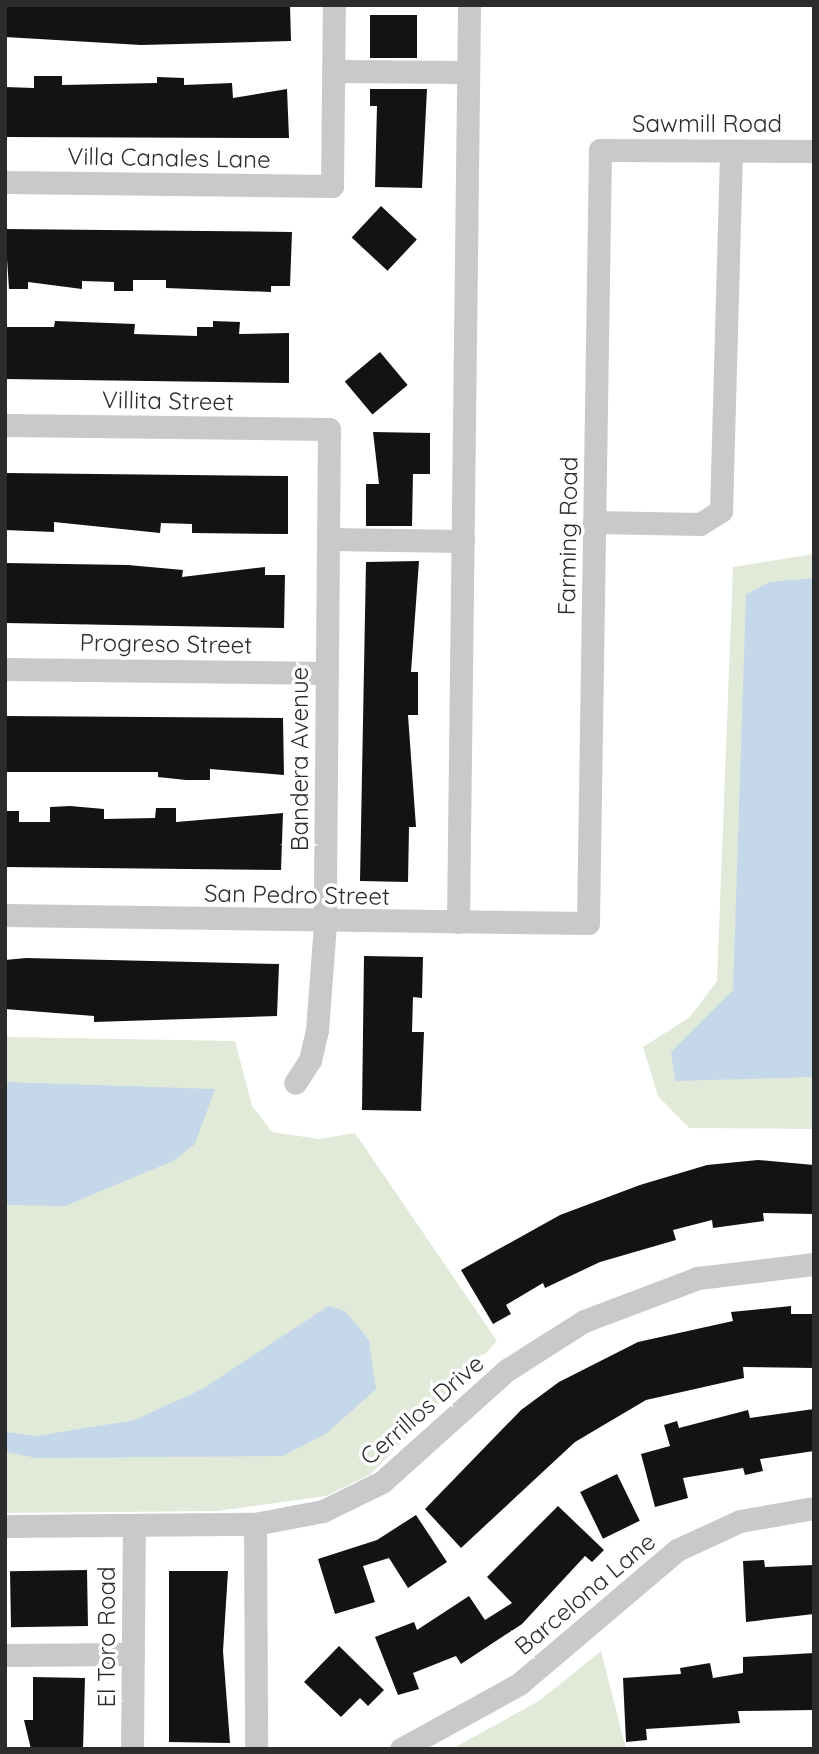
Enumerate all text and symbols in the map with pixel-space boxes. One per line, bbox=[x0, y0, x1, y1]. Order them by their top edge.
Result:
street label: Sawmill Road bbox=[632, 110, 782, 138]
street label: Villa Canales Lane bbox=[67, 142, 271, 174]
street label: Villita Street bbox=[102, 385, 234, 417]
street label: Farming Road bbox=[552, 456, 584, 616]
street label: Progreso Street bbox=[79, 628, 253, 660]
street label: Bandera Avenue bbox=[286, 667, 314, 851]
street label: San Pedro Street bbox=[204, 879, 390, 911]
street label: Cerrillos Drive bbox=[355, 1349, 489, 1471]
street label: Barcelona Lane bbox=[509, 1527, 661, 1661]
street label: El Toro Road bbox=[93, 1566, 121, 1708]

